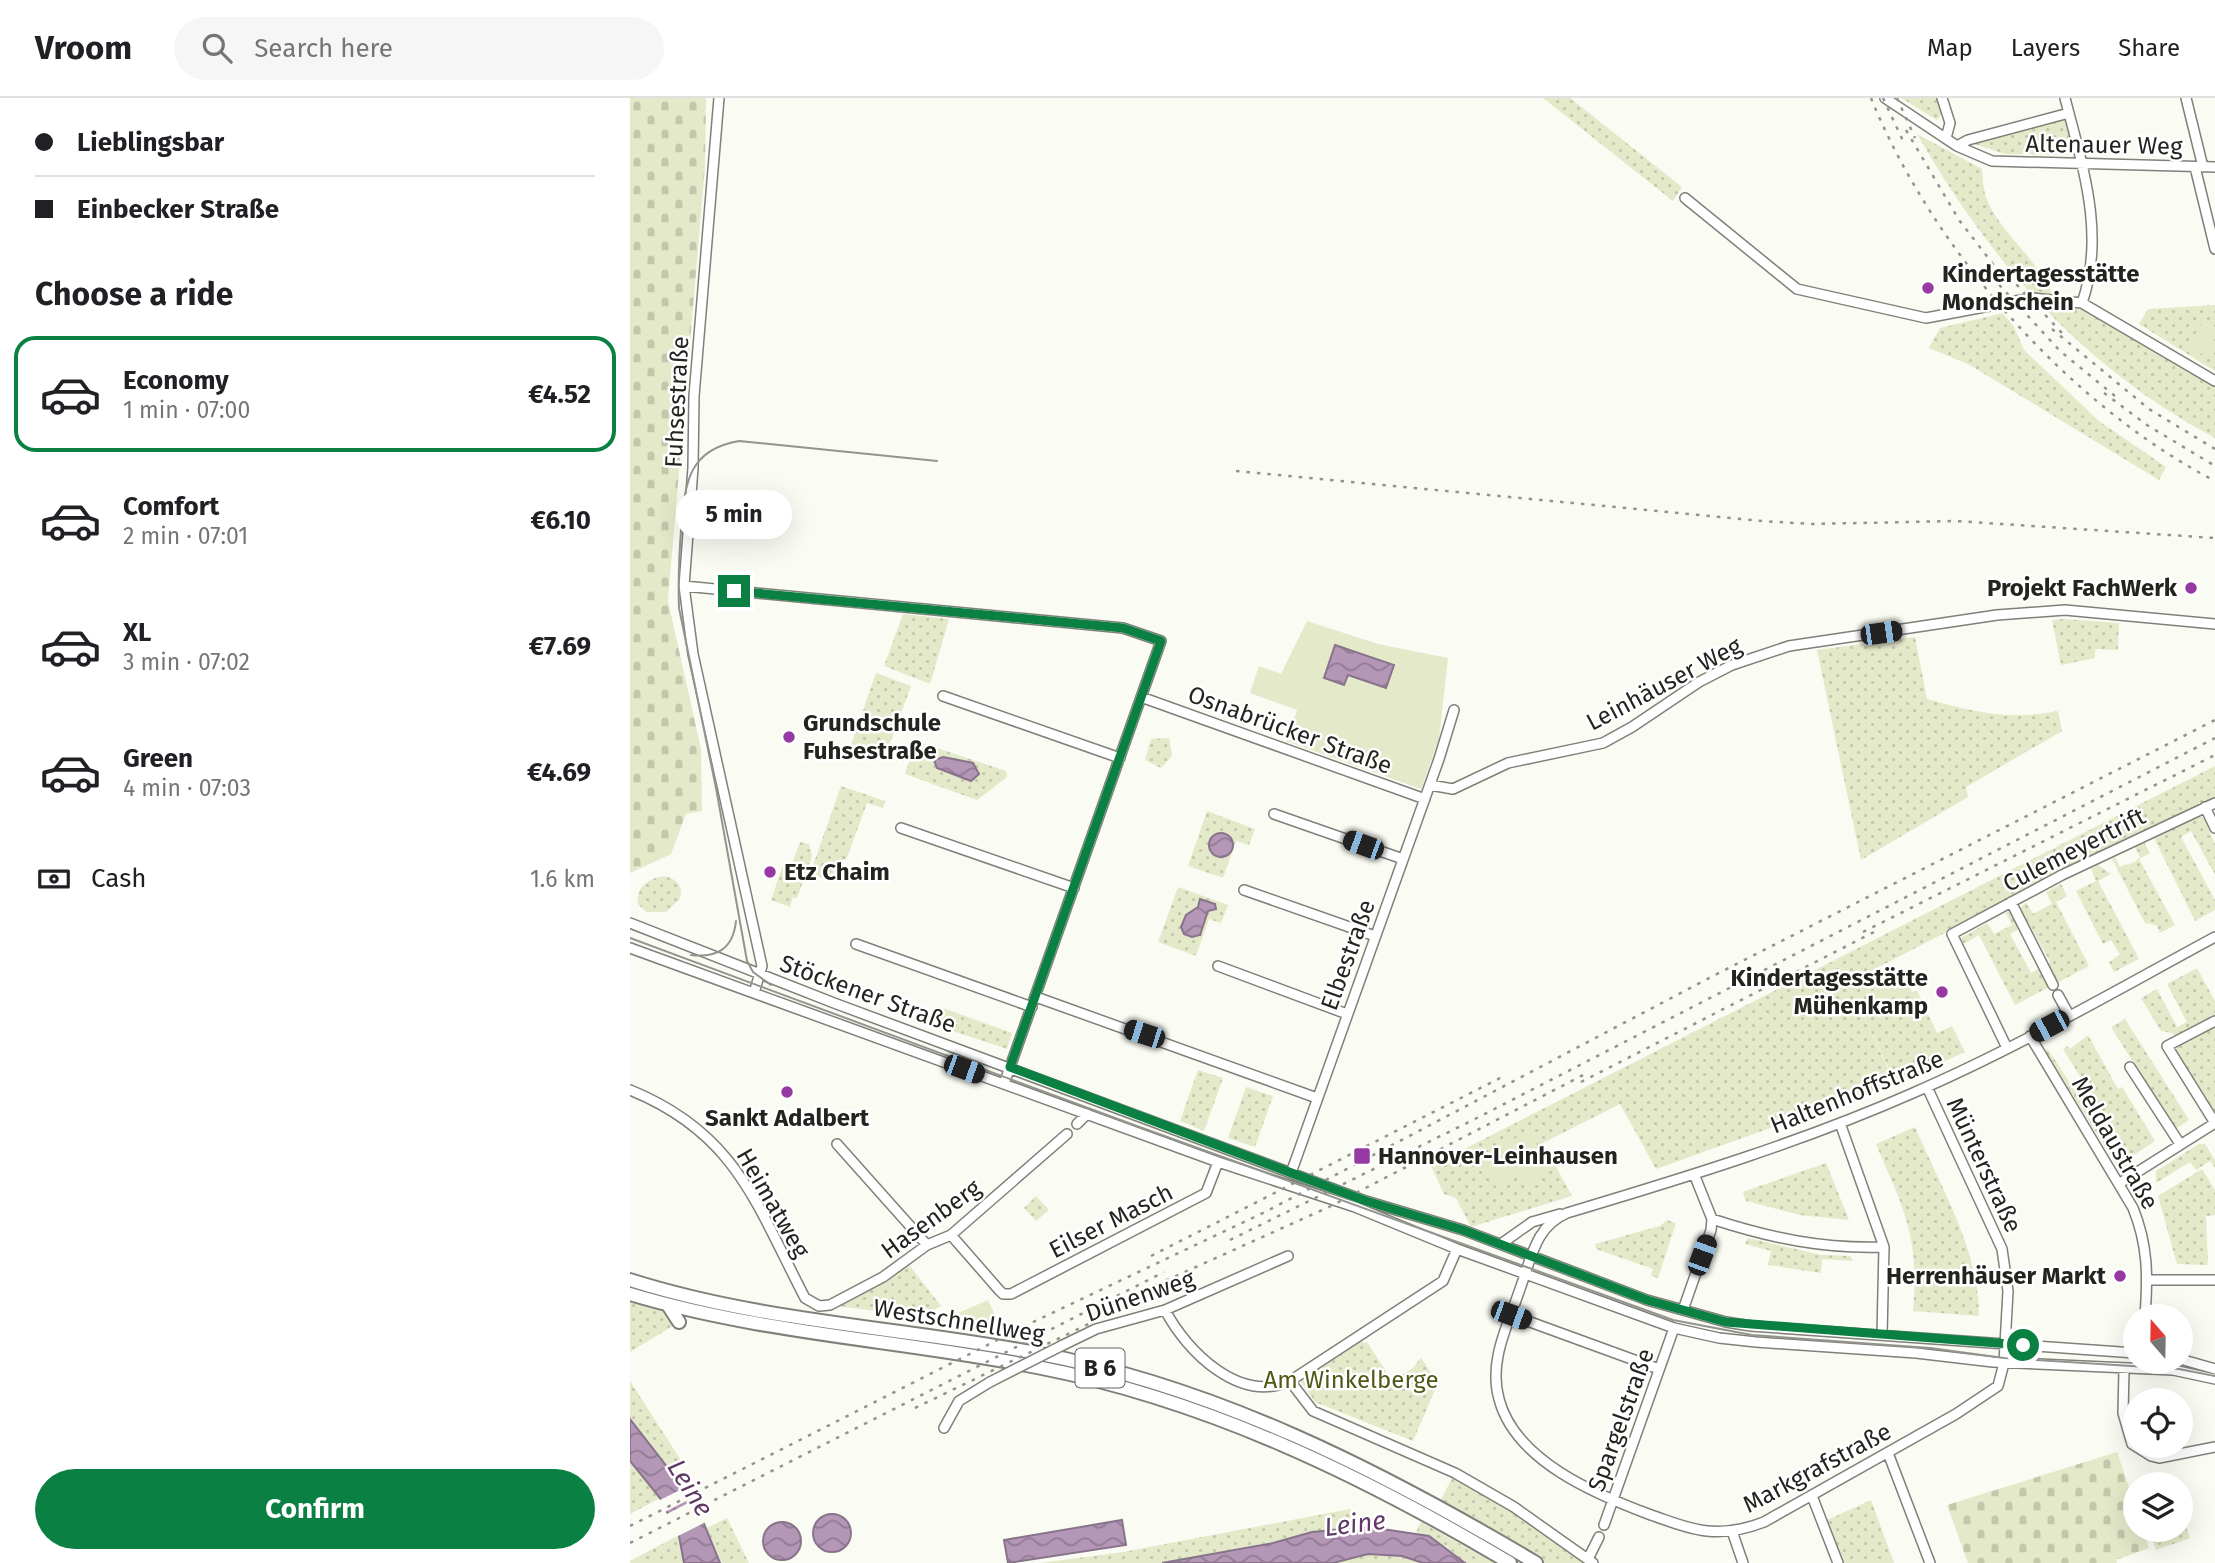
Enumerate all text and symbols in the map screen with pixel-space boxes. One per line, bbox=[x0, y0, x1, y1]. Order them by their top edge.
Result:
search box bbox=[174, 17, 664, 80]
text: Vroom bbox=[35, 28, 132, 68]
icon: search bbox=[198, 29, 236, 67]
text: Search here bbox=[254, 33, 393, 64]
text: Map bbox=[1927, 34, 1973, 62]
text: Layers bbox=[2011, 34, 2080, 62]
text: Share bbox=[2118, 34, 2180, 62]
text: Lieblingsbar bbox=[77, 127, 224, 158]
street label: Altenauer Weg bbox=[2025, 130, 2183, 160]
text: Einbecker Straße bbox=[77, 194, 279, 225]
place label: Kindertagesstätte Mondschein bbox=[1942, 260, 2139, 316]
text: Choose a ride bbox=[35, 275, 233, 313]
marker: Kindertagesstätte Mondschein bbox=[1920, 280, 1936, 296]
street label: Fuhsestraße bbox=[660, 335, 694, 469]
icon: car bbox=[39, 363, 102, 426]
text: Economy bbox=[123, 365, 229, 396]
text: €4.52 bbox=[528, 379, 591, 410]
text: 1 min · 07:00 bbox=[123, 396, 250, 424]
icon: car bbox=[39, 489, 102, 552]
callout: 5 min bbox=[676, 490, 792, 538]
text: Comfort bbox=[123, 491, 219, 522]
text: 5 min bbox=[706, 500, 762, 528]
text: €6.10 bbox=[531, 505, 591, 536]
text: 2 min · 07:01 bbox=[123, 522, 248, 550]
place label: Projekt FachWerk bbox=[1987, 574, 2178, 602]
route end bbox=[718, 575, 750, 607]
marker: Projekt FachWerk bbox=[2183, 580, 2199, 596]
icon: car bbox=[39, 615, 102, 678]
text: XL bbox=[123, 617, 151, 648]
car bbox=[1859, 620, 1904, 646]
text: €7.69 bbox=[529, 631, 591, 662]
street label: Leinhäuser Weg bbox=[1582, 631, 1747, 737]
text: 3 min · 07:02 bbox=[123, 648, 250, 676]
street label: Osnabrücker Straße bbox=[1184, 680, 1396, 780]
place label: Grundschule Fuhsestraße bbox=[803, 709, 941, 765]
marker: Grundschule Fuhsestraße bbox=[781, 729, 797, 745]
icon: car bbox=[39, 741, 102, 804]
text: Green bbox=[123, 743, 193, 774]
text: €4.69 bbox=[527, 757, 591, 788]
text: 4 min · 07:03 bbox=[123, 774, 251, 802]
street label: Culemeyertrift bbox=[1998, 802, 2150, 898]
car bbox=[1340, 828, 1387, 862]
place label: Etz Chaim bbox=[784, 858, 890, 886]
icon: cash bbox=[35, 860, 73, 898]
text: Cash bbox=[91, 863, 147, 894]
marker: Etz Chaim bbox=[762, 864, 778, 880]
text: 1.6 km bbox=[530, 865, 595, 893]
street label: Elbestraße bbox=[1315, 896, 1381, 1014]
street label: Stöckener Straße bbox=[776, 949, 960, 1039]
place label: Kindertagesstätte Mühenkamp bbox=[1731, 964, 1928, 1020]
marker: Kindertagesstätte Mühenkamp bbox=[1934, 984, 1950, 1000]
car bbox=[2026, 1007, 2073, 1045]
car bbox=[1121, 1018, 1168, 1050]
street label: Haltenhoffstraße bbox=[1766, 1044, 1948, 1140]
car bbox=[941, 1052, 988, 1086]
street label: Meldaustraße bbox=[2066, 1072, 2164, 1214]
marker: Sankt Adalbert bbox=[779, 1084, 795, 1100]
street label: Münterstraße bbox=[1941, 1093, 2027, 1237]
place label: Sankt Adalbert bbox=[705, 1104, 870, 1132]
place label: Hannover-Leinhausen bbox=[1378, 1142, 1618, 1170]
street label: Heimatweg bbox=[731, 1144, 816, 1263]
marker: Hannover-Leinhausen bbox=[1352, 1146, 1372, 1166]
street label: Hasenberg bbox=[876, 1173, 987, 1264]
street label: Eilser Masch bbox=[1045, 1178, 1177, 1264]
car bbox=[1685, 1232, 1720, 1278]
place label: Herrenhäuser Markt bbox=[1886, 1262, 2107, 1290]
street label: Dünenweg bbox=[1082, 1264, 1199, 1328]
marker: Herrenhäuser Markt bbox=[2112, 1268, 2128, 1284]
street label: Westschnellweg bbox=[871, 1294, 1047, 1348]
car bbox=[1488, 1298, 1535, 1332]
north arrow bbox=[2123, 1304, 2193, 1374]
map controls bbox=[2123, 1304, 2193, 1542]
route start bbox=[2007, 1329, 2039, 1361]
street label: Spargelstraße bbox=[1582, 1345, 1660, 1495]
road number: B 6 bbox=[1076, 1348, 1124, 1387]
park label: Am Winkelberge bbox=[1264, 1366, 1438, 1394]
button: locate bbox=[2123, 1388, 2193, 1458]
street label: Markgrafstraße bbox=[1738, 1417, 1896, 1519]
water label: Leine bbox=[661, 1454, 719, 1522]
button: Confirm bbox=[35, 1469, 595, 1549]
button: layers bbox=[2123, 1472, 2193, 1542]
water label: Leine bbox=[1323, 1505, 1387, 1543]

